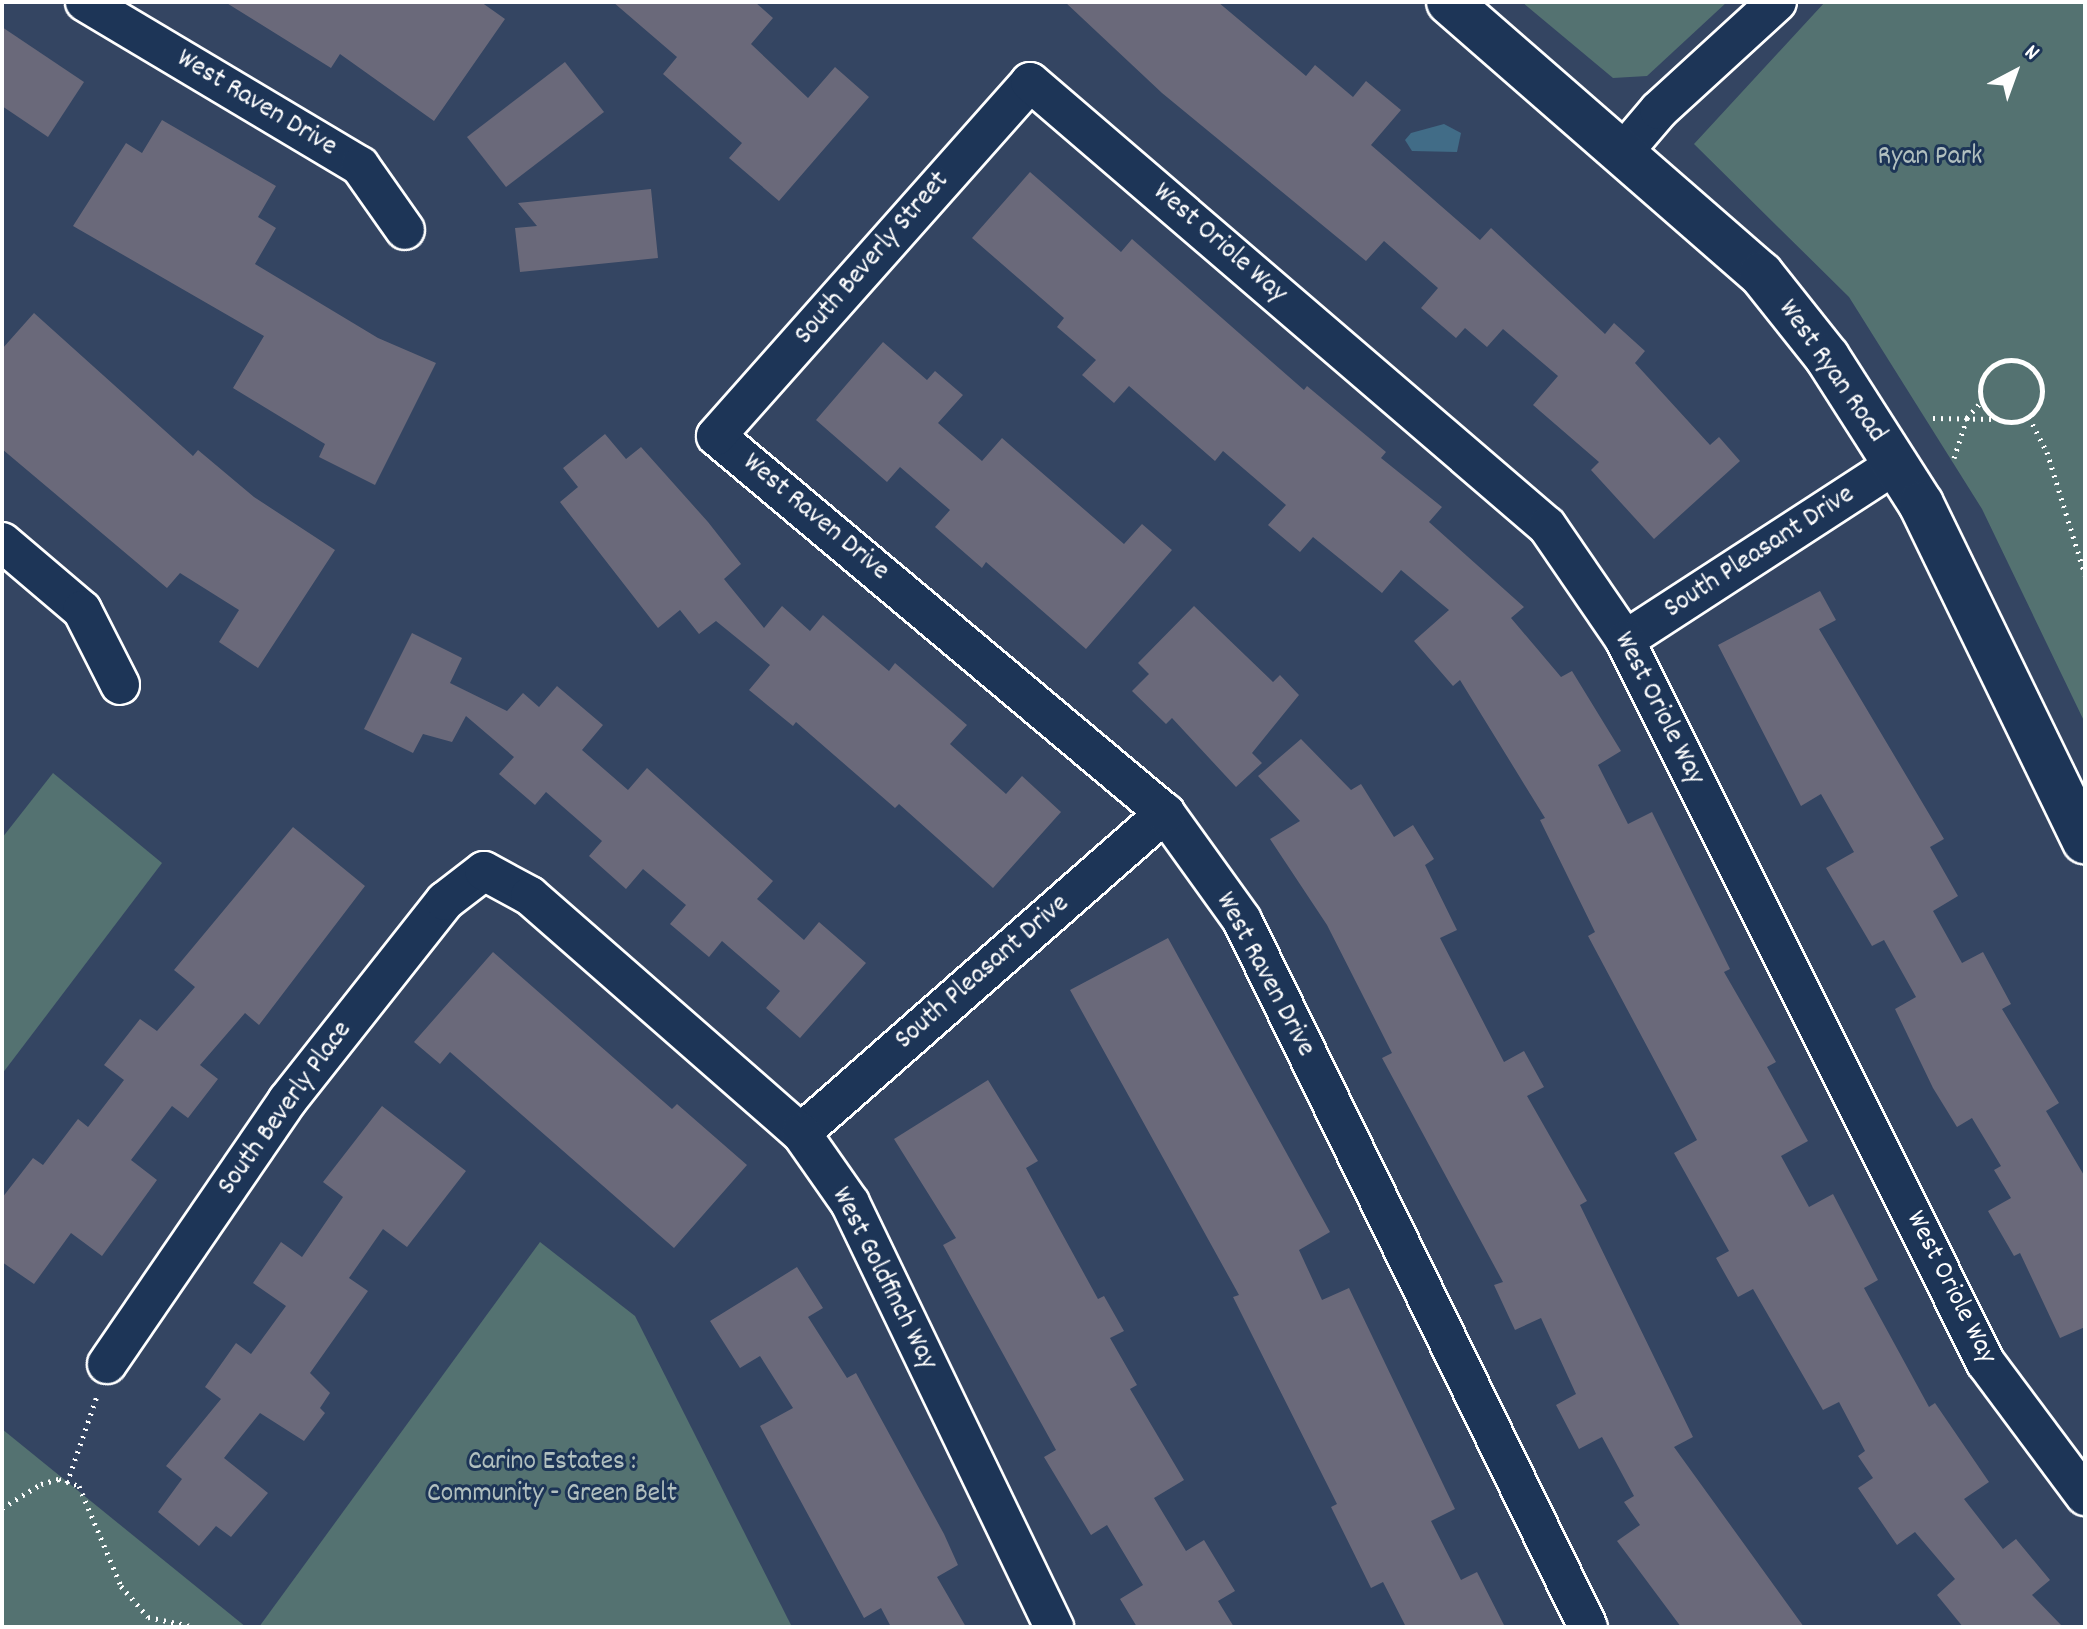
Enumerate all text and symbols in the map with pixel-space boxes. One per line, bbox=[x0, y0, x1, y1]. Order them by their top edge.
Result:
north arrow bbox=[1975, 32, 2055, 112]
text: N bbox=[2017, 38, 2045, 69]
street label: West Raven Drive bbox=[170, 43, 342, 165]
park label: Ryan Park bbox=[1877, 141, 1983, 175]
street label: South Beverly Street bbox=[789, 165, 957, 353]
street label: West Oriole Way bbox=[1145, 177, 1293, 311]
street label: West Ryan Road bbox=[1769, 294, 1893, 450]
street label: West Raven Drive bbox=[735, 447, 895, 589]
street label: South Pleasant Drive bbox=[1659, 479, 1861, 627]
street label: West Oriole Way bbox=[1605, 627, 1711, 791]
street label: West Raven Drive bbox=[1207, 887, 1321, 1063]
street label: South Pleasant Drive bbox=[889, 888, 1077, 1058]
street label: South Beverly Place bbox=[212, 1015, 360, 1203]
street label: West Goldfinch Way bbox=[823, 1182, 943, 1376]
street label: West Oriole Way bbox=[1897, 1206, 2003, 1370]
park label: Carino Estates : Community - Green Belt bbox=[427, 1446, 677, 1512]

